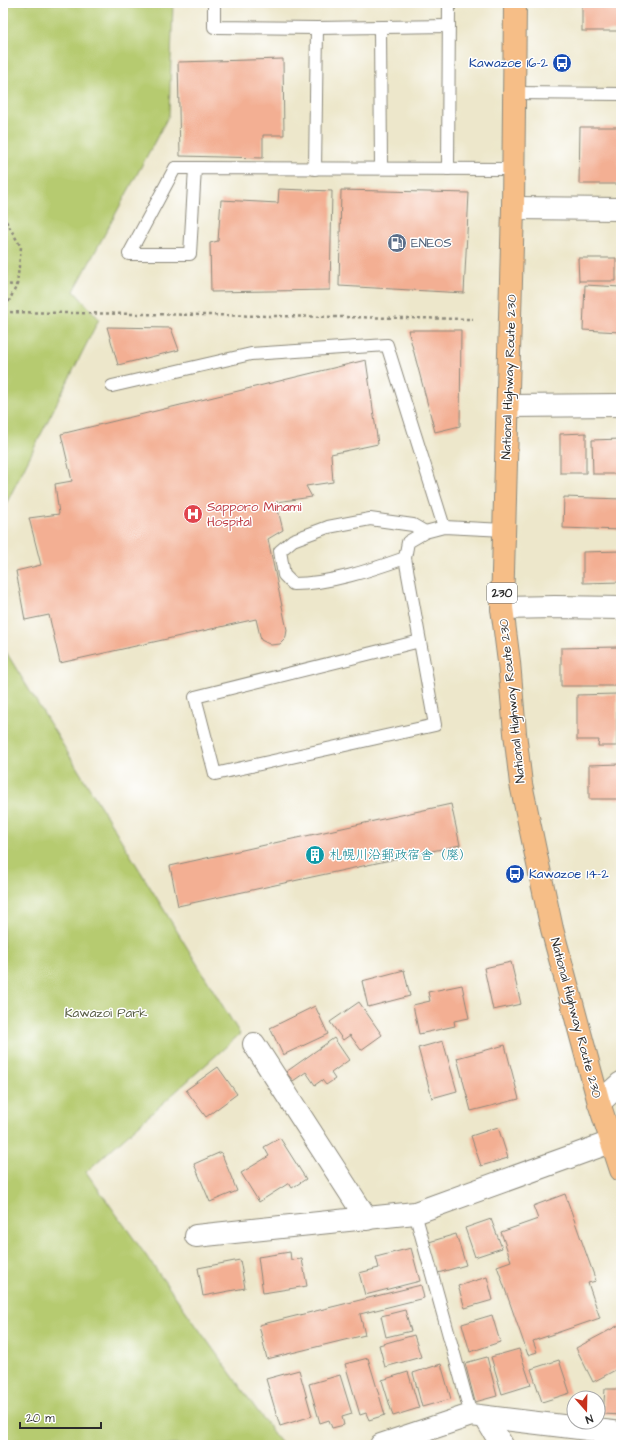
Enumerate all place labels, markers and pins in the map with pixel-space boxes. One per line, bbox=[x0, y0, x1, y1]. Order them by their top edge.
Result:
bus stop icon: Kawazoe 16-2 bbox=[551, 52, 573, 74]
place label: Kawazoe 16-2 bbox=[469, 54, 549, 72]
fuel station icon: ENEOS bbox=[386, 232, 408, 254]
place label: ENEOS bbox=[411, 234, 452, 252]
place label: Sapporo Minami Hospital bbox=[207, 498, 301, 531]
hospital icon: Sapporo Minami Hospital bbox=[182, 503, 204, 525]
building icon: 札幌川沿郵政宿舎（廃） bbox=[304, 844, 326, 866]
place label: 札幌川沿郵政宿舎（廃） bbox=[329, 846, 472, 864]
bus stop icon: Kawazoe 14-2 bbox=[504, 863, 526, 885]
place label: Kawazoe 14-2 bbox=[529, 865, 609, 883]

